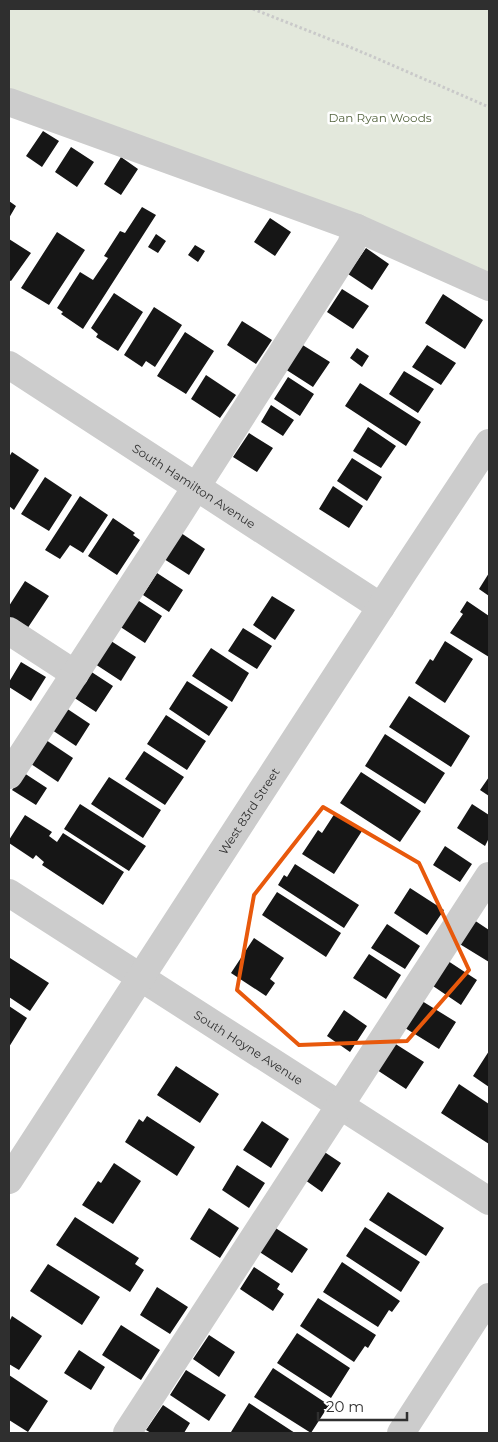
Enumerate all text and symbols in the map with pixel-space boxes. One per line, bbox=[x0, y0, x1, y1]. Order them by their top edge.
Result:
park label: Dan Ryan Woods bbox=[328, 110, 432, 125]
street label: South Hamilton Avenue bbox=[130, 440, 259, 531]
street label: West 83rd Street bbox=[215, 765, 282, 857]
street label: South Hoyne Avenue bbox=[192, 1006, 306, 1087]
scale bar bbox=[318, 1390, 407, 1422]
text: 20 m bbox=[326, 1397, 364, 1416]

